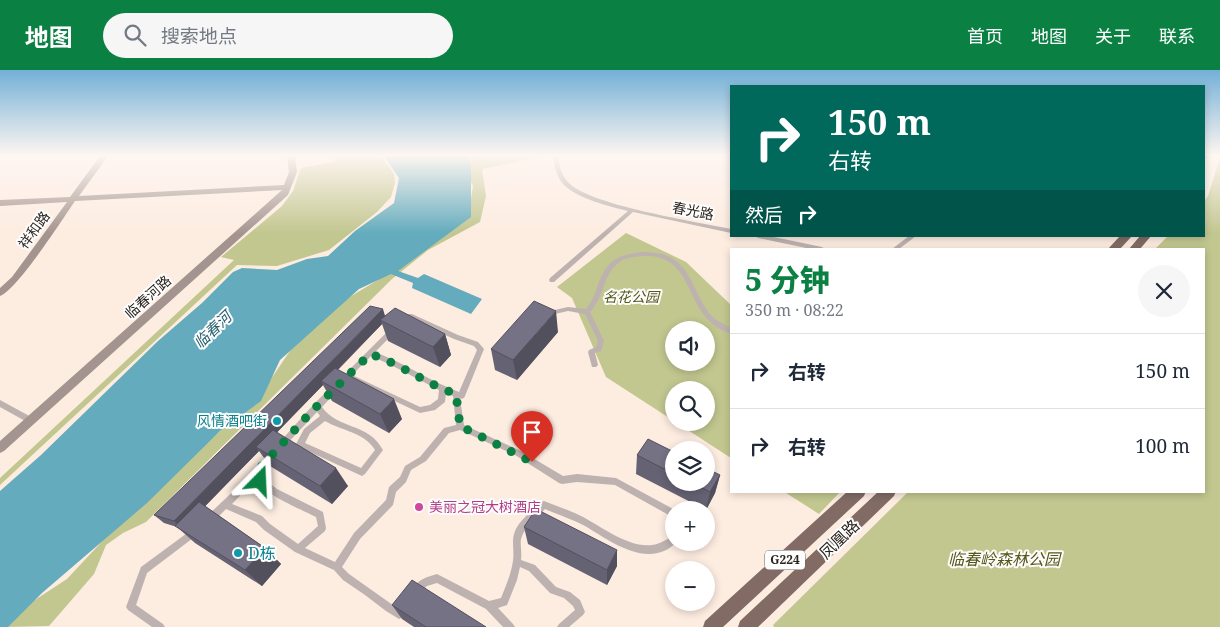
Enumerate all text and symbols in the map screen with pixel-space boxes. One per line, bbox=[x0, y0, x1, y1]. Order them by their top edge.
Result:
search box bbox=[103, 13, 453, 58]
text: 地图 bbox=[25, 20, 73, 53]
icon: search bbox=[121, 21, 149, 49]
text: 搜索地点 bbox=[161, 23, 237, 49]
text: 首页 bbox=[967, 24, 1003, 48]
text: 地图 bbox=[1031, 24, 1067, 48]
text: 关于 bbox=[1095, 24, 1131, 48]
text: 联系 bbox=[1159, 24, 1195, 48]
text: 150 m bbox=[828, 98, 931, 145]
icon: right bbox=[745, 105, 810, 170]
text: 右转 bbox=[828, 145, 872, 175]
street label: 春光路 bbox=[671, 197, 716, 224]
icon: right bbox=[793, 200, 821, 228]
text: 然后 bbox=[745, 202, 783, 228]
street label: 祥和路 bbox=[14, 207, 54, 252]
text: 5 分钟 bbox=[745, 259, 830, 300]
button: close bbox=[1138, 265, 1190, 317]
street label: 临春河路 bbox=[121, 271, 175, 322]
park label: 名花公园 bbox=[603, 287, 661, 306]
text: 350 m · 08:22 bbox=[745, 299, 844, 321]
water label: 临春河 bbox=[189, 304, 238, 352]
map controls bbox=[665, 321, 715, 611]
button: sound bbox=[665, 321, 715, 371]
icon: right bbox=[745, 357, 773, 385]
text: 150 m bbox=[1135, 358, 1190, 384]
text: 右转 bbox=[788, 359, 826, 385]
button: search bbox=[665, 381, 715, 431]
place label: 风情酒吧街 bbox=[197, 411, 267, 430]
pin bbox=[511, 411, 553, 462]
marker: 风情酒吧街 bbox=[271, 415, 283, 427]
icon: arrive bbox=[518, 418, 546, 446]
icon: right bbox=[745, 432, 773, 460]
text: 100 m bbox=[1135, 433, 1190, 459]
text: 右转 bbox=[788, 434, 826, 460]
button: layers bbox=[665, 441, 715, 491]
position arrow bbox=[233, 454, 285, 506]
place label: 美丽之冠大树酒店 bbox=[429, 497, 541, 516]
marker: 美丽之冠大树酒店 bbox=[413, 501, 425, 513]
button: + bbox=[665, 501, 715, 551]
street label: 凤凰路 bbox=[814, 514, 864, 564]
place label: D栋 bbox=[248, 542, 276, 564]
marker: D栋 bbox=[232, 547, 244, 559]
park label: 临春岭森林公园 bbox=[948, 548, 1062, 570]
road number: G224 bbox=[765, 550, 805, 570]
button: − bbox=[665, 561, 715, 611]

